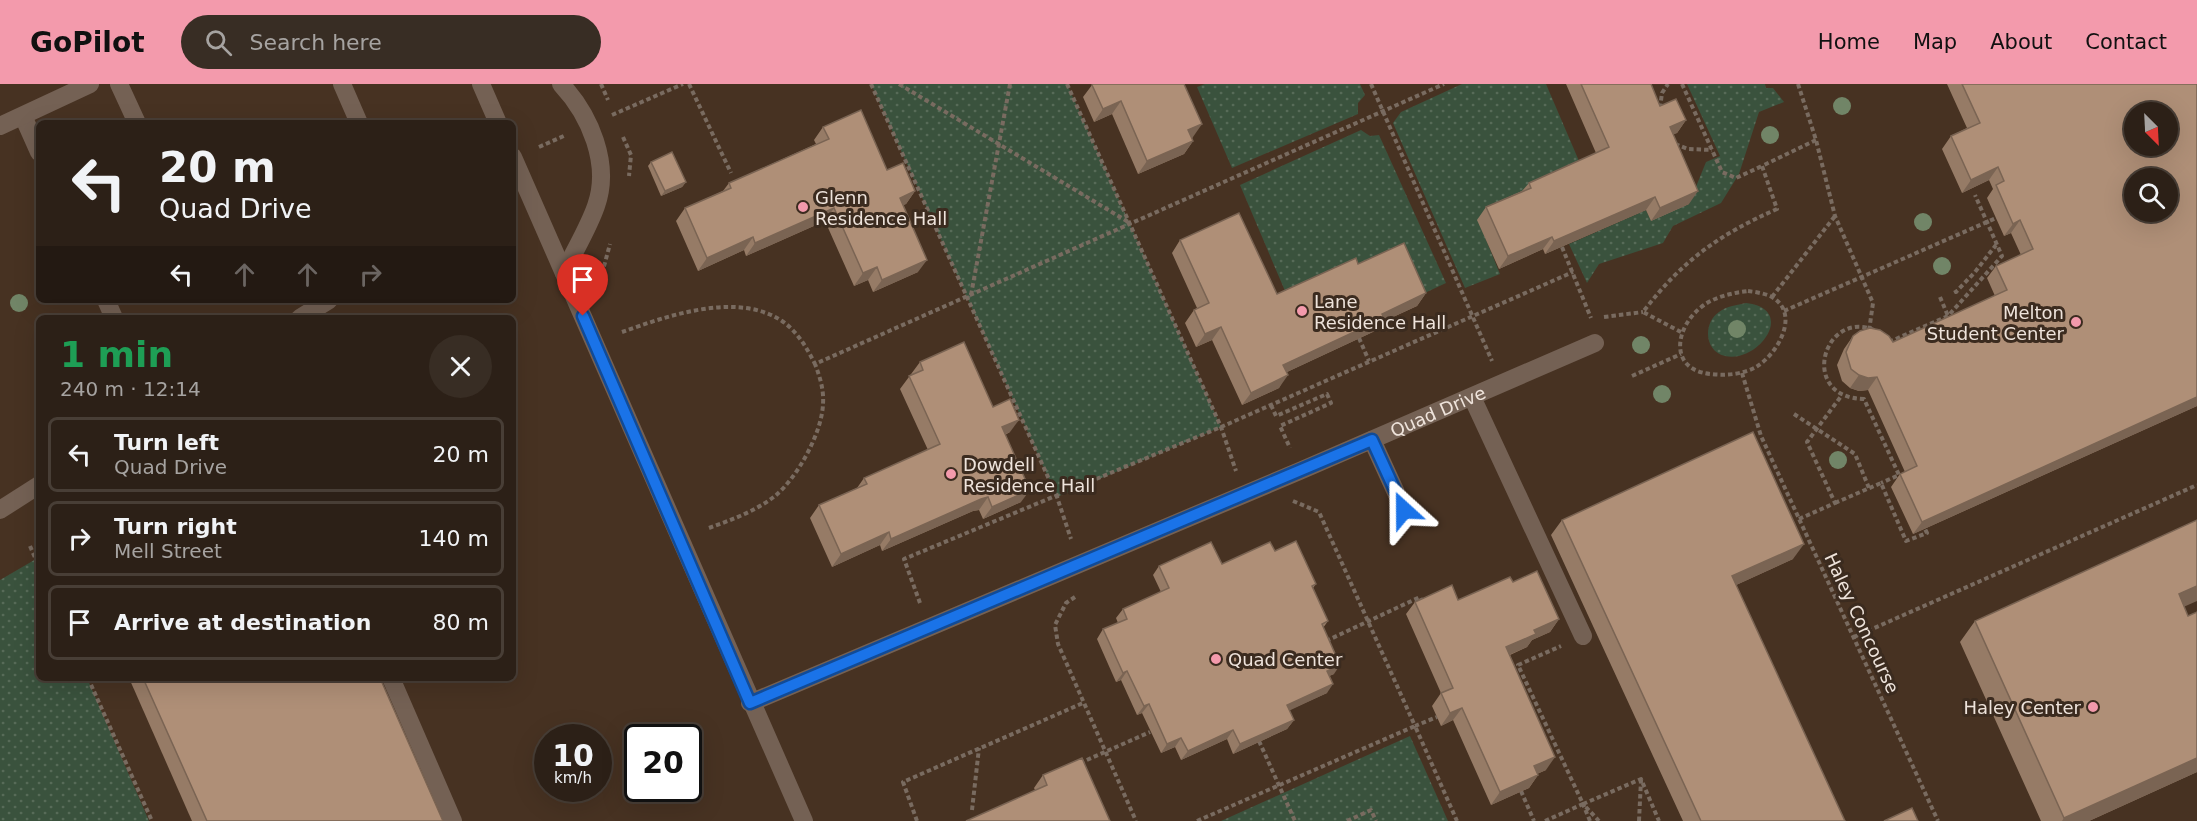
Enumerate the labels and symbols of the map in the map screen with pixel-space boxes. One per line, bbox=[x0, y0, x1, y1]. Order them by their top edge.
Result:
north arrow bbox=[2124, 102, 2178, 156]
place label: Glenn Residence Hall bbox=[815, 187, 947, 229]
marker: Glenn Residence Hall bbox=[796, 200, 810, 214]
pin bbox=[557, 254, 608, 316]
place label: Lane Residence Hall bbox=[1314, 291, 1446, 333]
place label: Melton Student Center bbox=[1927, 302, 2065, 344]
marker: Lane Residence Hall bbox=[1295, 304, 1309, 318]
marker: Melton Student Center bbox=[2069, 315, 2083, 329]
street label: Quad Drive bbox=[1387, 381, 1489, 441]
place label: Dowdell Residence Hall bbox=[963, 454, 1095, 496]
marker: Dowdell Residence Hall bbox=[944, 467, 958, 481]
position arrow bbox=[1372, 478, 1436, 542]
street label: Haley Concourse bbox=[1820, 550, 1904, 696]
place label: Quad Center bbox=[1228, 649, 1343, 670]
marker: Quad Center bbox=[1209, 652, 1223, 666]
place label: Haley Center bbox=[1963, 697, 2082, 718]
marker: Haley Center bbox=[2086, 700, 2100, 714]
speed limit sign: 20 bbox=[624, 724, 702, 802]

